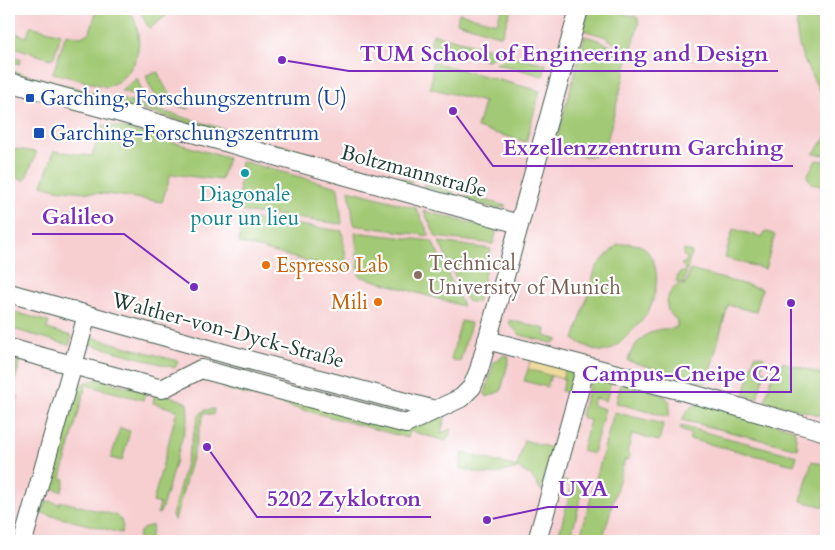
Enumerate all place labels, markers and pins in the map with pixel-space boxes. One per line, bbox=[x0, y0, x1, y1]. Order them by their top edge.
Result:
callout: TUM School of Engineering and Design bbox=[349, 34, 778, 71]
place label: Garching, Forschungszentrum (U) bbox=[40, 84, 347, 113]
marker: Garching, Forschungszentrum (U) bbox=[24, 92, 36, 104]
place label: Garching-Forschungszentrum bbox=[50, 119, 319, 148]
marker: Garching-Forschungszentrum bbox=[32, 126, 46, 140]
callout: Exzellenzzentrum Garching bbox=[493, 129, 793, 166]
marker: Diagonale pour un lieu bbox=[239, 167, 251, 179]
place label: Diagonale pour un lieu bbox=[191, 180, 299, 233]
callout: Galileo bbox=[32, 197, 124, 234]
place label: Technical University of Munich bbox=[428, 249, 621, 302]
place label: Espresso Lab bbox=[276, 251, 388, 280]
marker: Espresso Lab bbox=[260, 259, 272, 271]
marker: Technical University of Munich bbox=[412, 269, 424, 281]
place label: Mili bbox=[331, 288, 368, 317]
marker: Mili bbox=[372, 296, 384, 308]
callout: Campus-Cneipe C2 bbox=[572, 355, 791, 392]
callout: UYA bbox=[548, 470, 618, 507]
callout: 5202 Zyklotron bbox=[257, 480, 431, 517]

